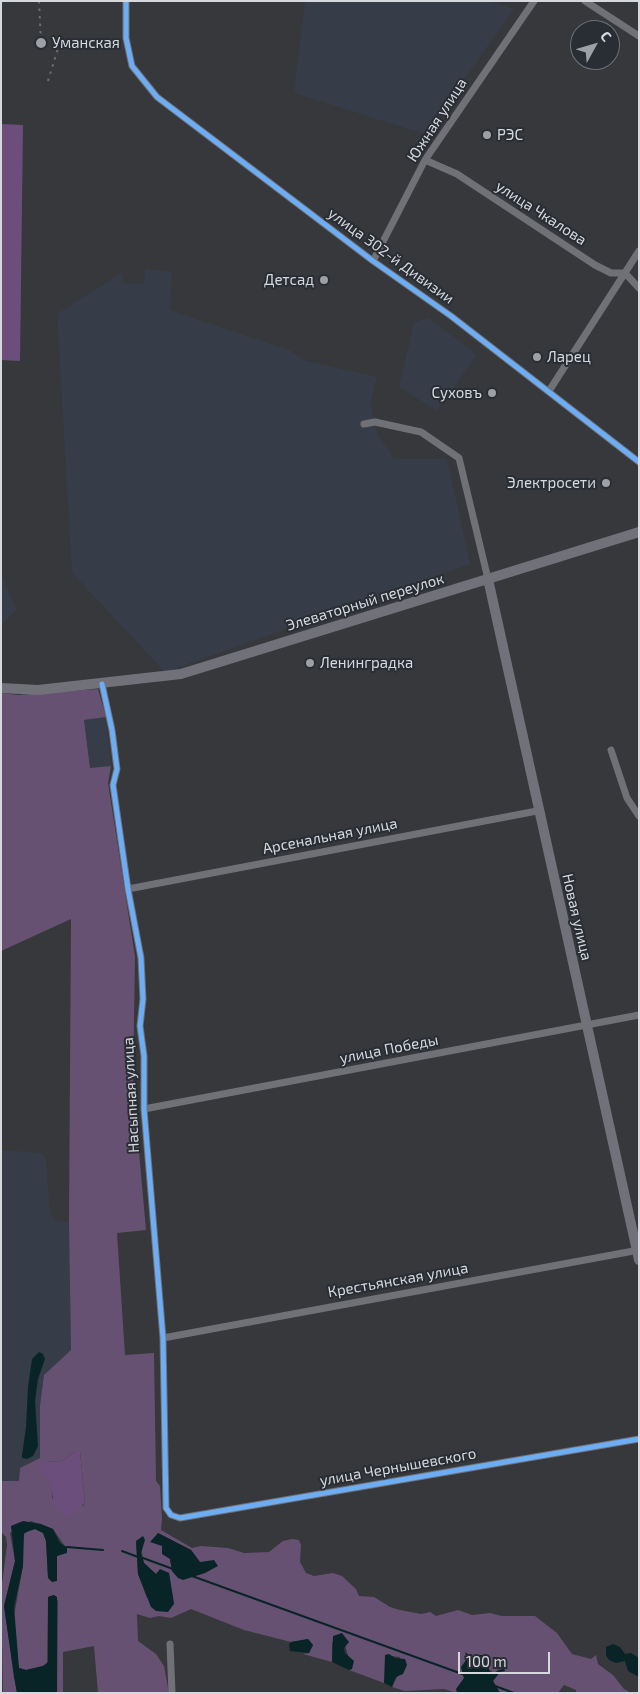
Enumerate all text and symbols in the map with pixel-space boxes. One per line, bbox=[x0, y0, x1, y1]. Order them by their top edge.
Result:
north arrow bbox=[570, 20, 620, 70]
text: С bbox=[597, 27, 615, 44]
place label: Уманская bbox=[52, 34, 120, 52]
marker: Уманская bbox=[34, 36, 48, 50]
street label: Южная улица bbox=[403, 75, 471, 165]
place label: РЭС bbox=[497, 126, 523, 144]
marker: РЭС bbox=[481, 129, 493, 141]
street label: улица Чкалова bbox=[492, 177, 590, 249]
street label: улица 302-й Дивизии bbox=[325, 204, 457, 308]
place label: Детсад bbox=[264, 271, 314, 289]
marker: Детсад bbox=[318, 274, 330, 286]
place label: Ларец bbox=[547, 348, 591, 366]
marker: Ларец bbox=[531, 351, 543, 363]
place label: Суховъ bbox=[431, 384, 482, 402]
marker: Суховъ bbox=[486, 387, 498, 399]
place label: Электросети bbox=[507, 474, 596, 492]
marker: Электросети bbox=[600, 477, 612, 489]
street label: Элеваторный переулок bbox=[284, 569, 446, 635]
place label: Ленинградка bbox=[320, 654, 413, 672]
marker: Ленинградка bbox=[304, 657, 316, 669]
street label: Арсенальная улица bbox=[261, 814, 399, 858]
street label: Новая улица bbox=[558, 872, 596, 962]
street label: улица Победы bbox=[338, 1031, 440, 1067]
street label: Насыпная улица bbox=[119, 1037, 143, 1153]
street label: Крестьянская улица bbox=[326, 1259, 470, 1301]
street label: улица Чернышевского bbox=[318, 1444, 478, 1490]
scale bar bbox=[460, 1642, 552, 1674]
text: 100 m bbox=[466, 1652, 507, 1670]

